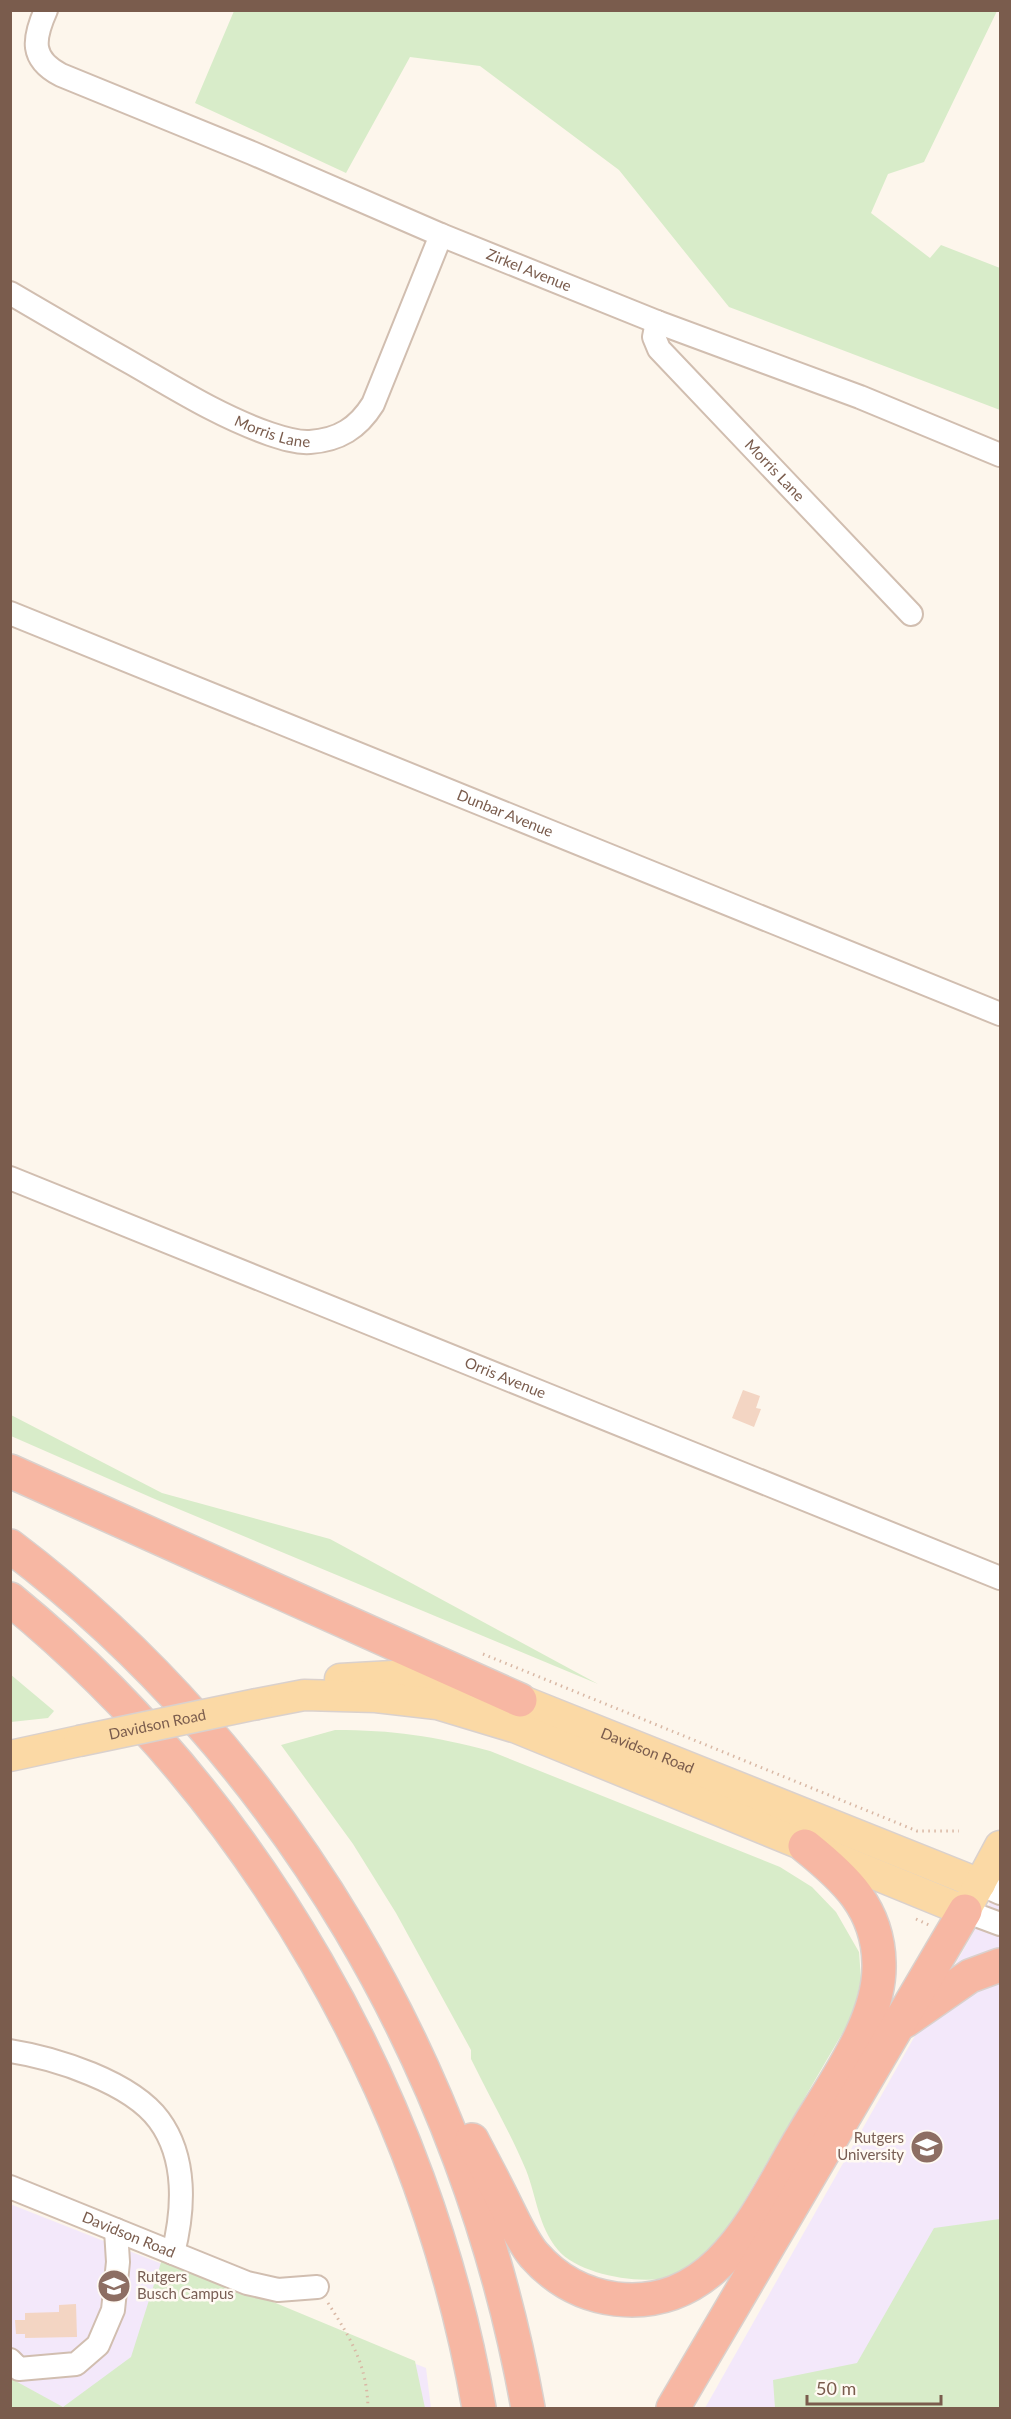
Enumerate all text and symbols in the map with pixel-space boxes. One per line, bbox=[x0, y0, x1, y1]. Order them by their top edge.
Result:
street label: Zirkel Avenue bbox=[484, 244, 574, 295]
street label: Morris Lane bbox=[232, 411, 310, 450]
street label: Morris Lane bbox=[742, 435, 809, 505]
street label: Dunbar Avenue bbox=[455, 785, 556, 840]
street label: Orris Avenue bbox=[462, 1353, 549, 1402]
street label: Davidson Road bbox=[107, 1705, 207, 1743]
street label: Davidson Road bbox=[598, 1723, 697, 1777]
place label: Rutgers University bbox=[837, 2128, 904, 2163]
school or university icon: Rutgers University bbox=[909, 2129, 945, 2165]
street label: Davidson Road bbox=[80, 2207, 178, 2261]
place label: Rutgers Busch Campus bbox=[137, 2267, 234, 2302]
school or university icon: Rutgers Busch Campus bbox=[96, 2268, 132, 2304]
scale bar bbox=[807, 2368, 940, 2406]
text: 50 m bbox=[816, 2377, 856, 2399]

